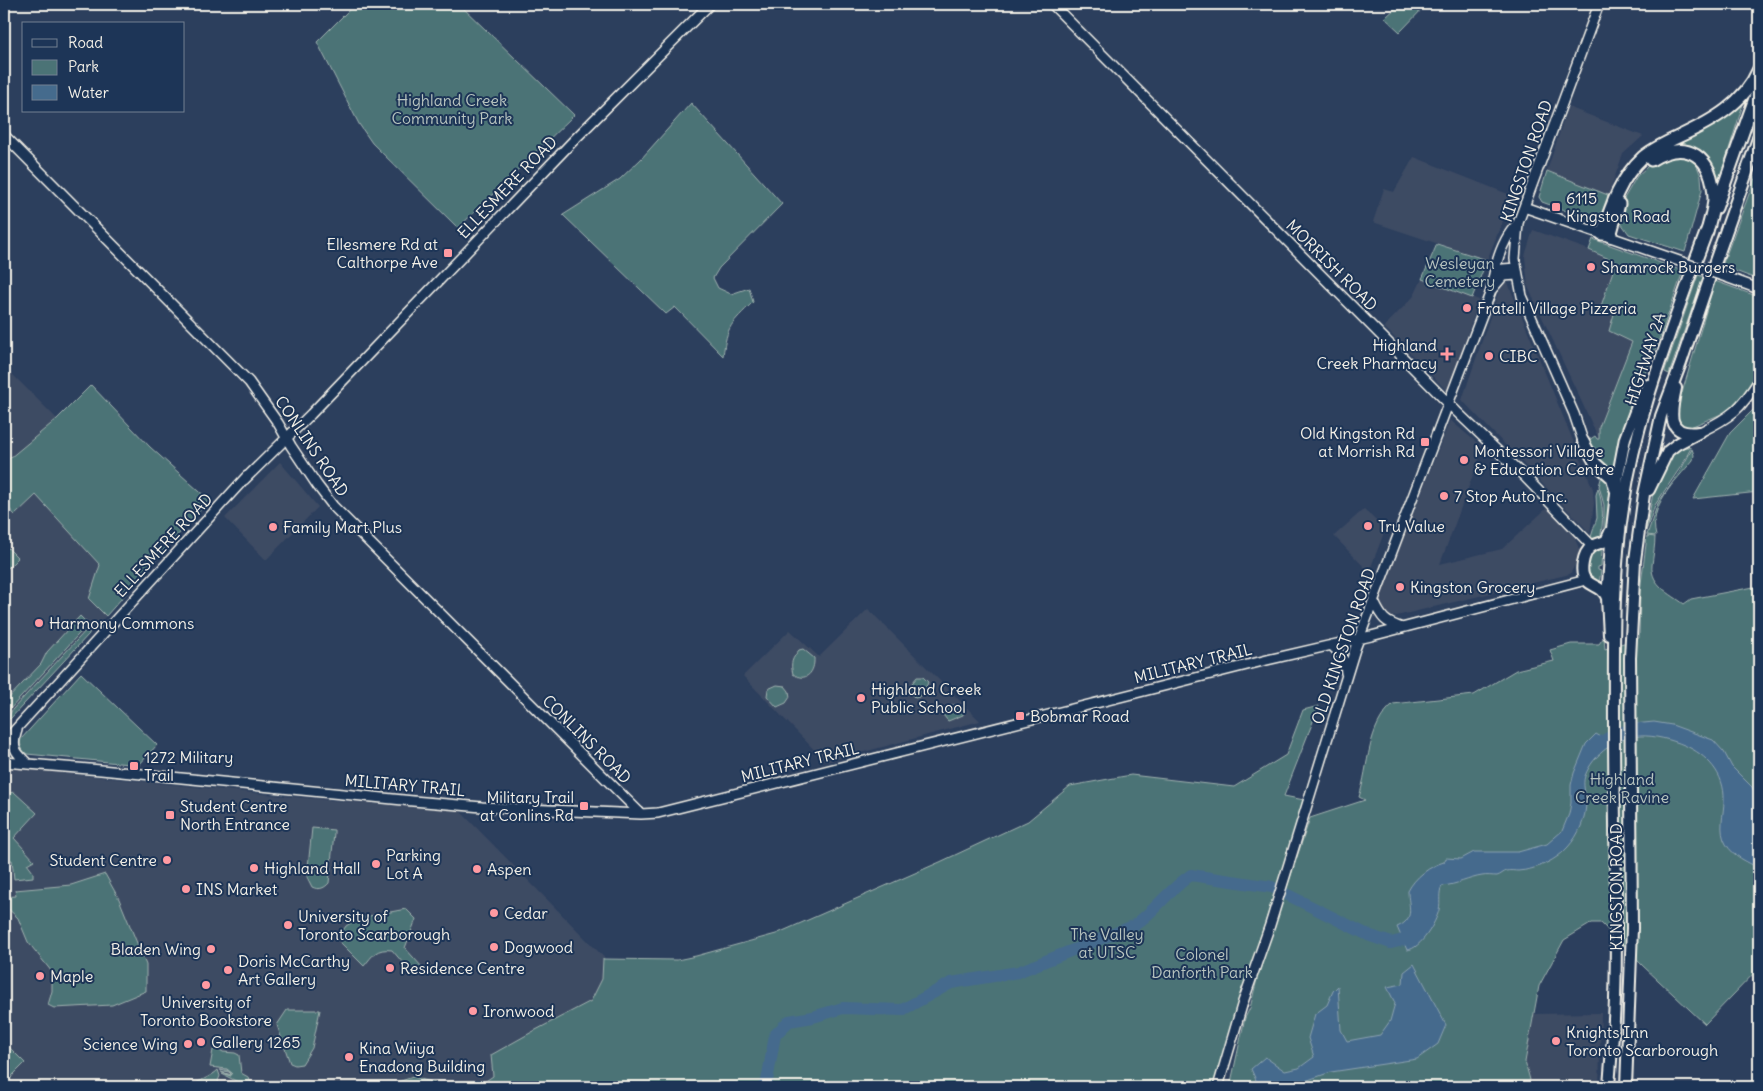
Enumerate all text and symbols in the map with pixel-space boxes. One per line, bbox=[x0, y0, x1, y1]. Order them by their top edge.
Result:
legend bbox=[22, 22, 185, 112]
text: Road bbox=[68, 33, 103, 52]
text: Park bbox=[68, 57, 99, 76]
text: Water bbox=[68, 83, 109, 102]
park label: Highland Creek Community Park bbox=[392, 90, 512, 128]
street label: KINGSTON ROAD bbox=[1496, 97, 1556, 225]
street label: ELLESMERE ROAD bbox=[453, 132, 561, 242]
place label: 6115 Kingston Road bbox=[1566, 188, 1670, 226]
marker: 6115 Kingston Road bbox=[1550, 201, 1562, 213]
street label: MORRISH ROAD bbox=[1282, 215, 1382, 315]
place label: Ellesmere Rd at Calthorpe Ave bbox=[327, 234, 439, 272]
marker: Ellesmere Rd at Calthorpe Ave bbox=[442, 247, 454, 259]
park label: Wesleyan Cemetery bbox=[1425, 253, 1495, 291]
place label: Shamrock Burgers bbox=[1601, 257, 1735, 277]
marker: Shamrock Burgers bbox=[1585, 261, 1597, 273]
place label: Fratelli Village Pizzeria bbox=[1477, 298, 1637, 318]
marker: Fratelli Village Pizzeria bbox=[1461, 302, 1473, 314]
street label: HIGHWAY 2A bbox=[1621, 310, 1669, 408]
place label: Highland Creek Pharmacy bbox=[1316, 335, 1437, 373]
place label: CIBC bbox=[1499, 346, 1538, 366]
marker: Highland Creek Pharmacy bbox=[1441, 348, 1453, 360]
marker: CIBC bbox=[1483, 350, 1495, 362]
street label: CONLINS ROAD bbox=[271, 392, 353, 500]
place label: Old Kingston Rd at Morrish Rd bbox=[1300, 423, 1415, 461]
marker: Old Kingston Rd at Morrish Rd bbox=[1419, 436, 1431, 448]
place label: Montessori Village & Education Centre bbox=[1474, 441, 1614, 479]
marker: Montessori Village & Education Centre bbox=[1458, 454, 1470, 466]
place label: 7 Stop Auto Inc. bbox=[1454, 486, 1567, 506]
street label: ELLESMERE ROAD bbox=[110, 489, 216, 601]
marker: 7 Stop Auto Inc. bbox=[1438, 490, 1450, 502]
place label: Tru Value bbox=[1378, 516, 1445, 536]
place label: Family Mart Plus bbox=[283, 517, 402, 537]
marker: Tru Value bbox=[1362, 520, 1374, 532]
marker: Family Mart Plus bbox=[267, 521, 279, 533]
street label: OLD KINGSTON ROAD bbox=[1307, 565, 1379, 727]
place label: Kingston Grocery bbox=[1410, 577, 1535, 597]
marker: Kingston Grocery bbox=[1394, 581, 1406, 593]
place label: Harmony Commons bbox=[49, 613, 194, 633]
marker: Harmony Commons bbox=[33, 617, 45, 629]
street label: MILITARY TRAIL bbox=[1132, 639, 1254, 687]
place label: Highland Creek Public School bbox=[871, 679, 981, 717]
street label: CONLINS ROAD bbox=[538, 690, 636, 788]
marker: Highland Creek Public School bbox=[855, 692, 867, 704]
place label: Bobmar Road bbox=[1030, 706, 1129, 726]
marker: Bobmar Road bbox=[1014, 710, 1026, 722]
street label: MILITARY TRAIL bbox=[739, 738, 861, 786]
place label: 1272 Military Trail bbox=[144, 747, 233, 785]
marker: 1272 Military Trail bbox=[128, 760, 140, 772]
park label: Highland Creek Ravine bbox=[1575, 769, 1669, 807]
street label: MILITARY TRAIL bbox=[344, 770, 466, 800]
place label: Military Trail at Conlins Rd bbox=[480, 787, 574, 825]
place label: Student Centre North Entrance bbox=[180, 796, 290, 834]
marker: Military Trail at Conlins Rd bbox=[578, 800, 590, 812]
marker: Student Centre North Entrance bbox=[164, 809, 176, 821]
street label: KINGSTON ROAD bbox=[1606, 823, 1626, 951]
place label: Parking Lot A bbox=[386, 845, 441, 883]
place label: Student Centre bbox=[50, 850, 157, 870]
marker: Student Centre bbox=[161, 854, 173, 866]
place label: Highland Hall bbox=[264, 858, 360, 878]
marker: Parking Lot A bbox=[370, 858, 382, 870]
place label: Aspen bbox=[487, 859, 532, 879]
marker: Highland Hall bbox=[248, 862, 260, 874]
marker: Aspen bbox=[471, 863, 483, 875]
place label: INS Market bbox=[196, 879, 278, 899]
marker: INS Market bbox=[180, 883, 192, 895]
place label: Cedar bbox=[504, 903, 548, 923]
place label: University of Toronto Scarborough bbox=[298, 906, 450, 944]
marker: Cedar bbox=[488, 907, 500, 919]
marker: University of Toronto Scarborough bbox=[282, 919, 294, 931]
park label: The Valley at UTSC bbox=[1070, 924, 1144, 962]
place label: Dogwood bbox=[504, 937, 573, 957]
place label: Bladen Wing bbox=[111, 939, 201, 959]
marker: Dogwood bbox=[488, 941, 500, 953]
marker: Bladen Wing bbox=[205, 943, 217, 955]
park label: Colonel Danforth Park bbox=[1151, 944, 1253, 982]
place label: Doris McCarthy Art Gallery bbox=[238, 951, 350, 989]
place label: Residence Centre bbox=[400, 958, 525, 978]
marker: Residence Centre bbox=[384, 962, 396, 974]
marker: Doris McCarthy Art Gallery bbox=[222, 964, 234, 976]
place label: Maple bbox=[50, 966, 93, 986]
marker: Maple bbox=[34, 970, 46, 982]
marker: University of Toronto Bookstore bbox=[200, 979, 212, 991]
place label: University of Toronto Bookstore bbox=[140, 992, 272, 1030]
place label: Ironwood bbox=[483, 1001, 554, 1021]
marker: Ironwood bbox=[467, 1005, 479, 1017]
place label: Knights Inn Toronto Scarborough bbox=[1566, 1022, 1718, 1060]
place label: Gallery 1265 bbox=[211, 1032, 300, 1052]
place label: Science Wing bbox=[83, 1034, 178, 1054]
marker: Knights Inn Toronto Scarborough bbox=[1550, 1035, 1562, 1047]
marker: Gallery 1265 bbox=[195, 1036, 207, 1048]
marker: Science Wing bbox=[182, 1038, 194, 1050]
place label: Kina Wiiya Enadong Building bbox=[359, 1038, 485, 1076]
marker: Kina Wiiya Enadong Building bbox=[343, 1051, 355, 1063]

